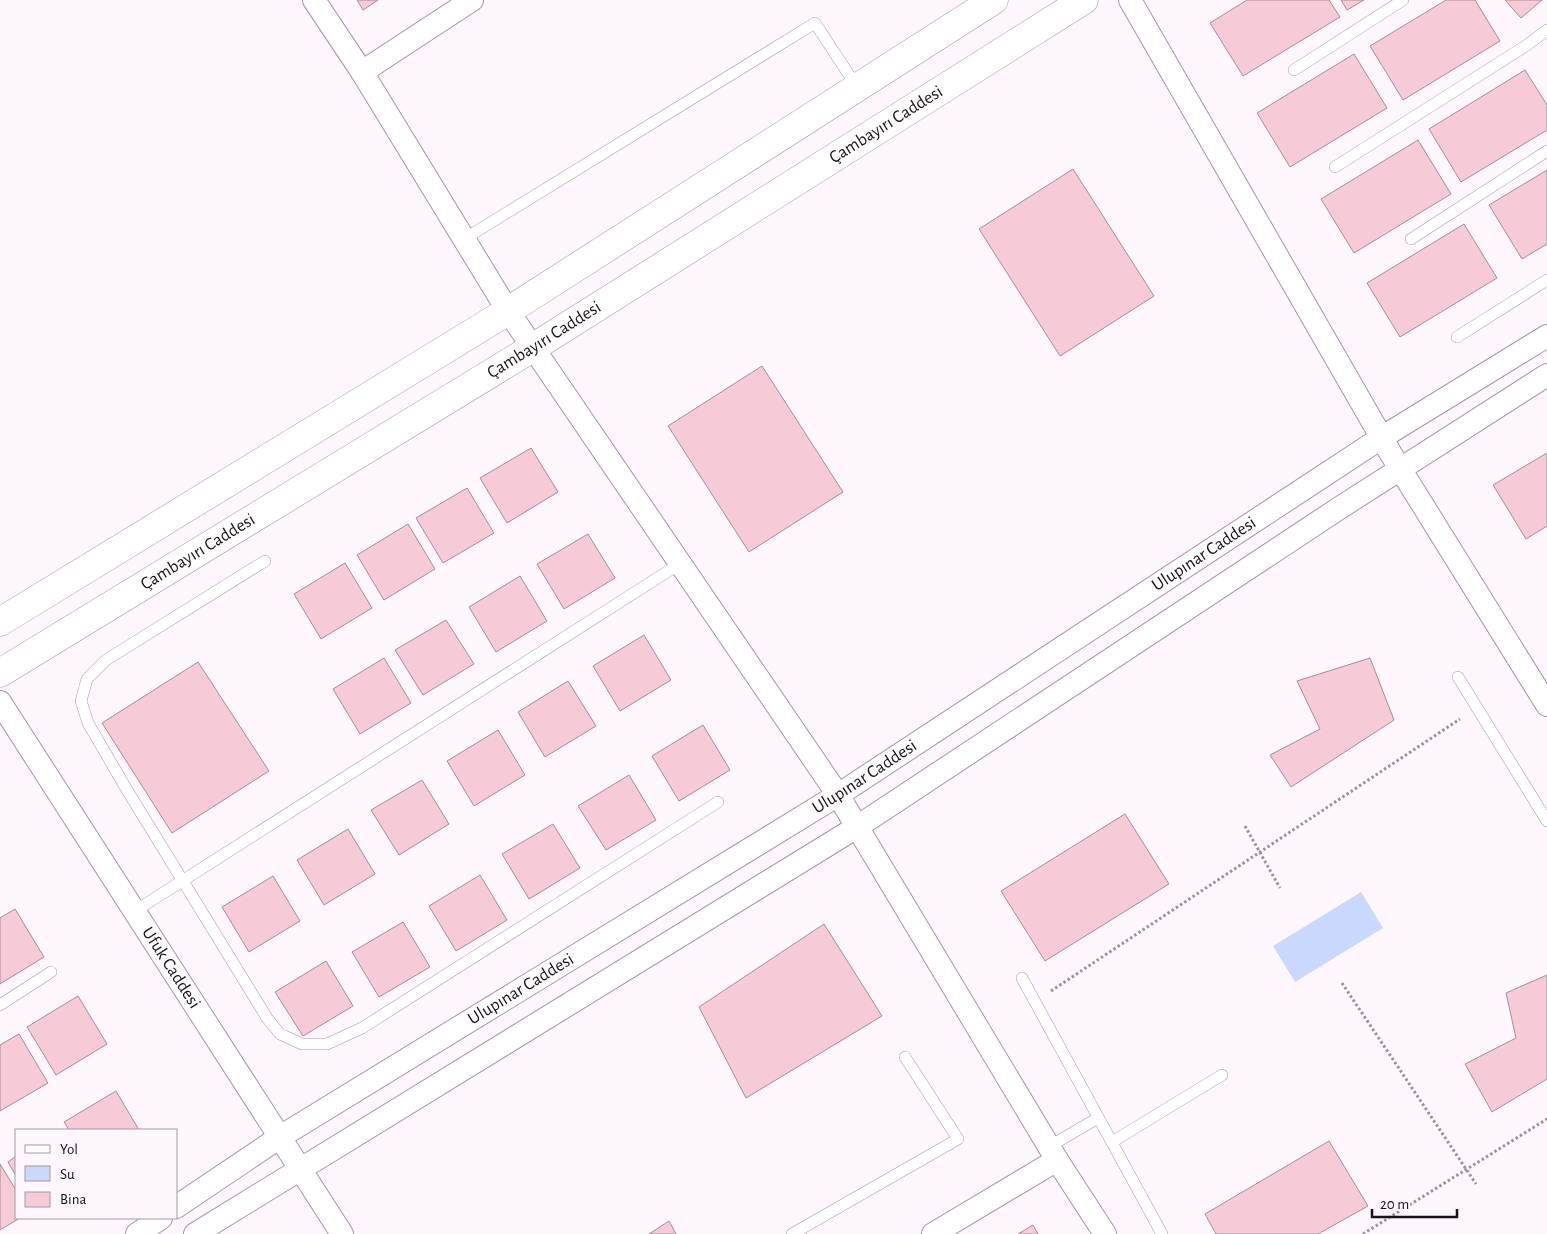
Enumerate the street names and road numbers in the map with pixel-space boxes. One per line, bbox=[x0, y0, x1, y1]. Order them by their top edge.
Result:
street label: Çambayırı Caddesi bbox=[826, 82, 946, 167]
street label: Çambayırı Caddesi bbox=[484, 298, 604, 382]
street label: Çambayırı Caddesi bbox=[138, 511, 258, 594]
street label: Ulupınar Caddesi bbox=[1149, 514, 1259, 595]
street label: Ulupınar Caddesi bbox=[809, 737, 920, 817]
street label: Ufuk Caddesi bbox=[138, 924, 204, 1012]
street label: Ulupınar Caddesi bbox=[465, 950, 577, 1028]

